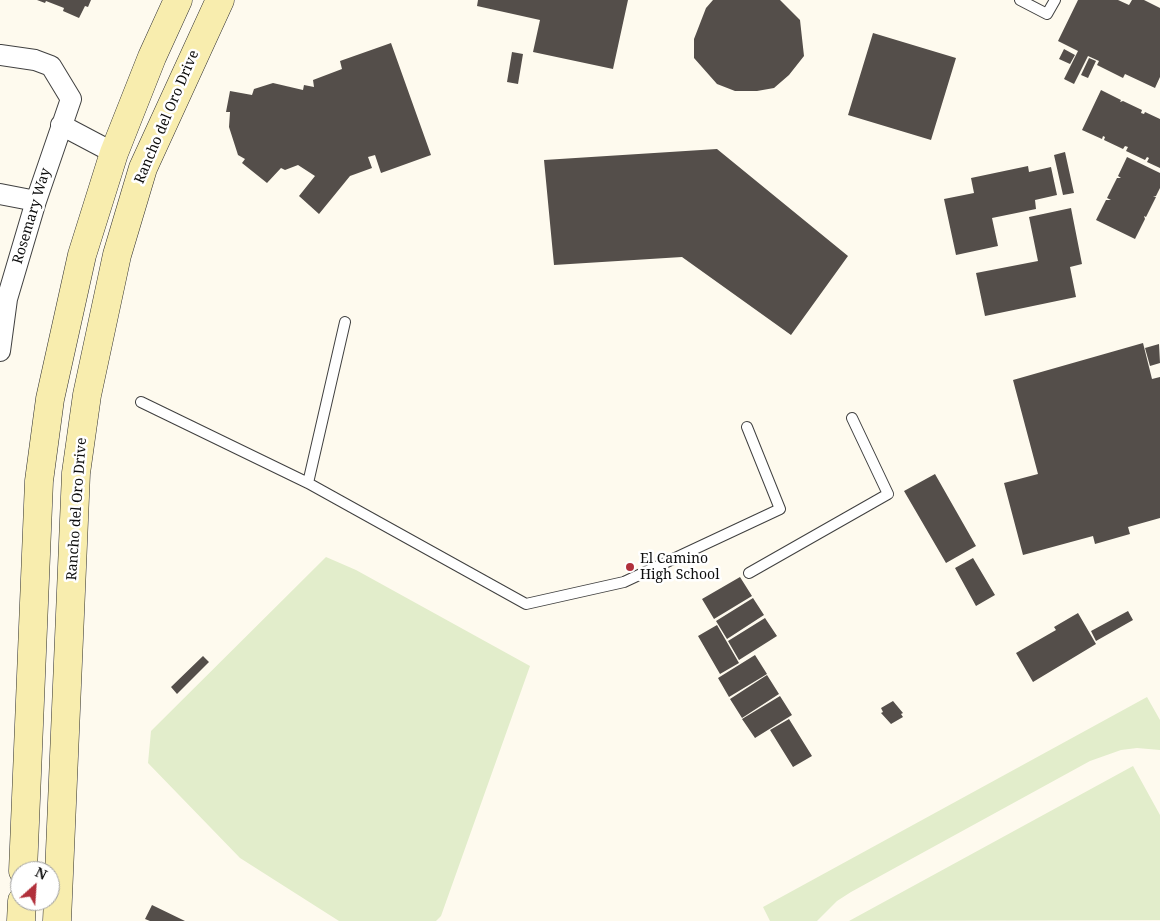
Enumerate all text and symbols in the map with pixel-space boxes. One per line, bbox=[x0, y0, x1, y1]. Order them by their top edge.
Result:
street label: Rancho del Oro Drive bbox=[131, 48, 203, 186]
street label: Rosemary Way bbox=[9, 166, 55, 266]
street label: Rancho del Oro Drive bbox=[64, 437, 90, 581]
place label: El Camino High School bbox=[640, 551, 720, 584]
marker: El Camino High School bbox=[624, 561, 636, 573]
north arrow bbox=[10, 861, 60, 911]
text: N bbox=[32, 862, 50, 884]

